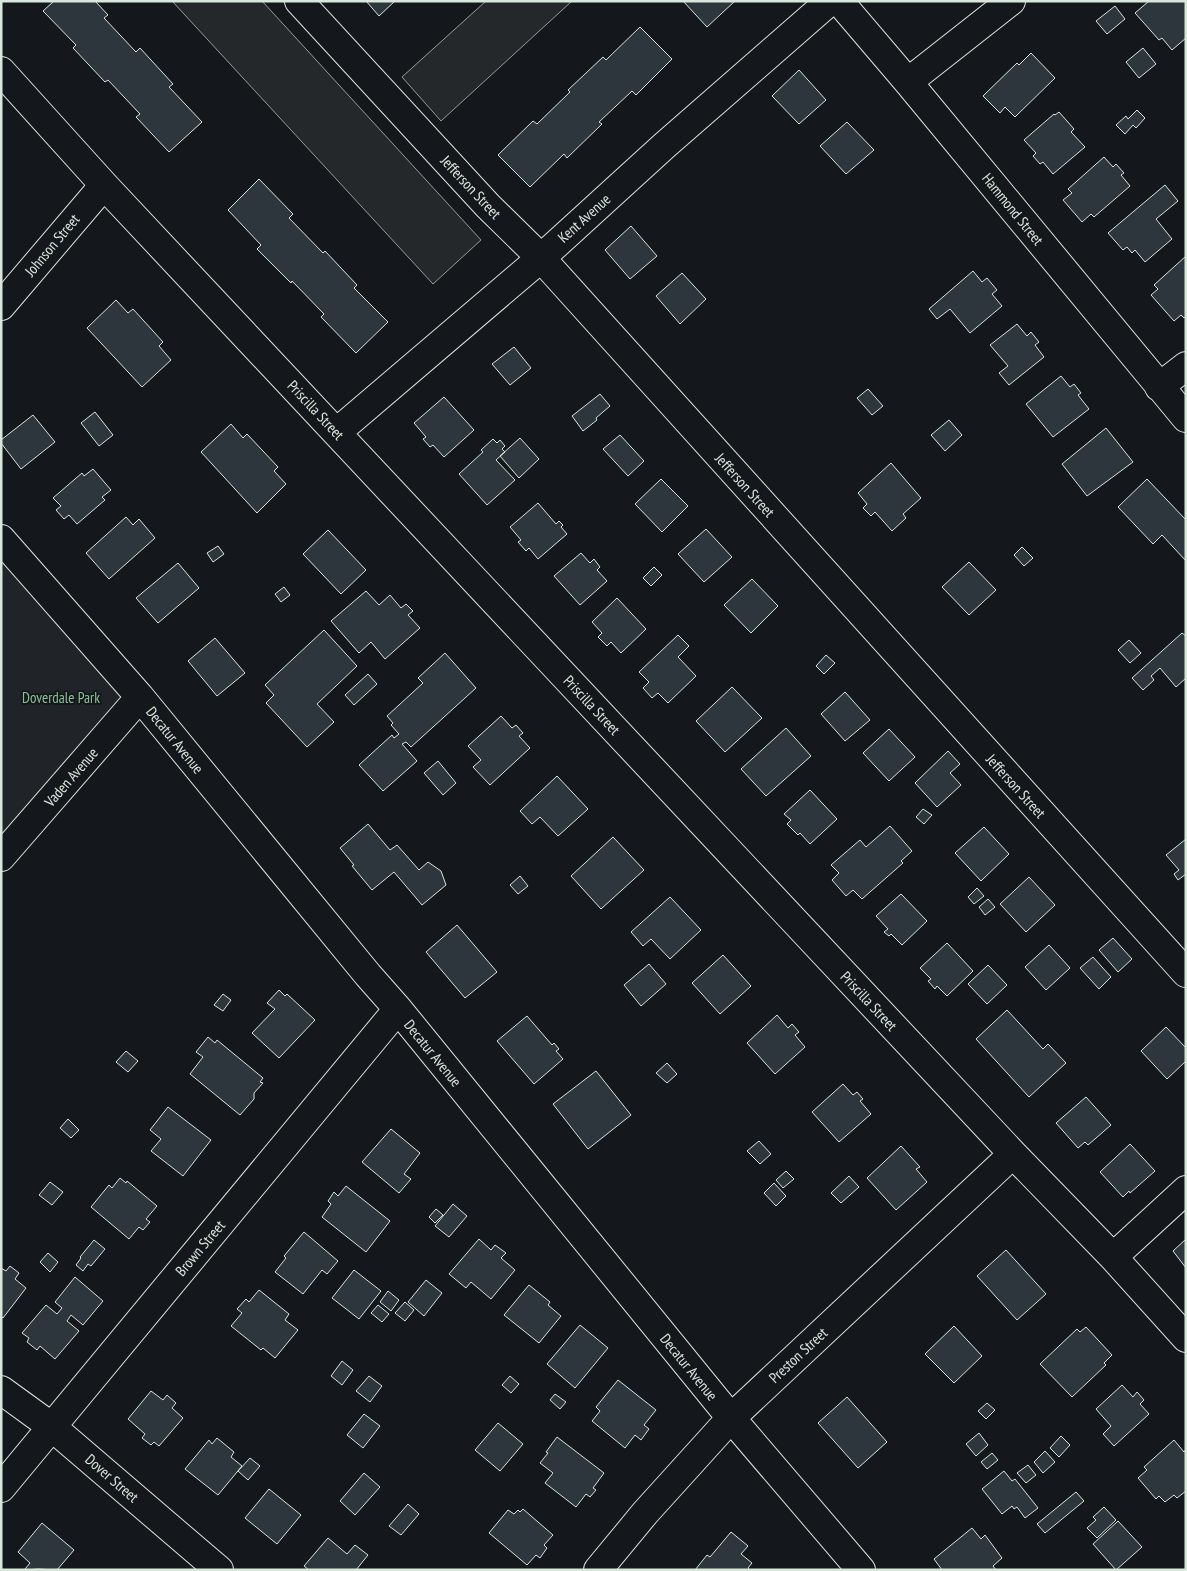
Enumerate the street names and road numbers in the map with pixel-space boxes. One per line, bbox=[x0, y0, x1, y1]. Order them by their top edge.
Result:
street label: Jefferson Street bbox=[436, 151, 505, 223]
street label: Hammond Street bbox=[978, 169, 1048, 249]
street label: Kent Avenue bbox=[554, 189, 614, 247]
street label: Johnson Street bbox=[20, 210, 84, 281]
street label: Priscilla Street bbox=[284, 376, 348, 444]
street label: Jefferson Street bbox=[710, 448, 779, 521]
street label: Priscilla Street bbox=[560, 671, 624, 739]
street label: Decatur Avenue bbox=[142, 703, 208, 777]
street label: Vaden Avenue bbox=[39, 743, 102, 811]
street label: Jefferson Street bbox=[981, 749, 1050, 822]
street label: Priscilla Street bbox=[837, 967, 901, 1035]
street label: Decatur Avenue bbox=[400, 1016, 466, 1090]
street label: Brown Street bbox=[171, 1216, 229, 1280]
street label: Preston Street bbox=[765, 1323, 831, 1387]
street label: Decatur Avenue bbox=[656, 1330, 722, 1404]
street label: Dover Street bbox=[81, 1450, 143, 1506]

